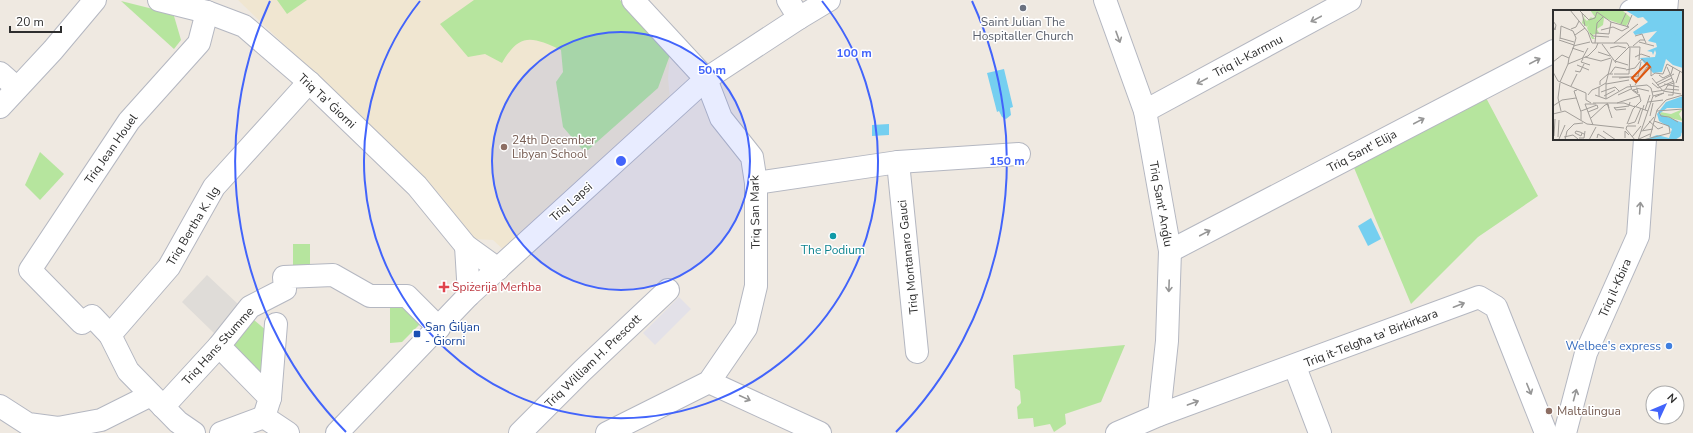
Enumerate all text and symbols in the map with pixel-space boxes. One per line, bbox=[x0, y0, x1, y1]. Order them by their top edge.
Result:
marker: Saint Julian The Hospitaller Church bbox=[1018, 3, 1028, 13]
scale bar bbox=[10, 8, 61, 34]
inset map bbox=[1553, 10, 1683, 140]
text: 20 m bbox=[16, 14, 44, 30]
place label: Saint Julian The Hospitaller Church bbox=[973, 14, 1073, 44]
one-way arrow bbox=[1310, 15, 1322, 23]
one-way arrow bbox=[1114, 30, 1122, 42]
street label: Triq il-Karmnu bbox=[1210, 31, 1286, 81]
text: 100 m bbox=[836, 45, 872, 61]
one-way arrow bbox=[1528, 57, 1540, 64]
text: 50 m bbox=[698, 62, 726, 78]
street label: Triq Ta' Ġiorni bbox=[295, 70, 359, 132]
one-way arrow bbox=[1196, 77, 1208, 85]
street label: Triq Jean Houel bbox=[81, 110, 141, 187]
one-way arrow bbox=[1413, 117, 1425, 124]
street label: Triq Sant' Elija bbox=[1324, 126, 1400, 176]
place label: 24th December Libyan School bbox=[512, 132, 596, 162]
marker: 24th December Libyan School bbox=[499, 142, 509, 152]
text: 150 m bbox=[989, 153, 1025, 169]
centre of rings bbox=[614, 154, 628, 168]
street label: Triq Sant' Anǵlu bbox=[1146, 160, 1176, 248]
street label: Triq San Mark bbox=[746, 174, 764, 249]
street label: Triq Lapsi bbox=[546, 179, 596, 225]
street label: Triq Bertha K. Ilg bbox=[163, 183, 223, 269]
street label: Triq Montanaro Gauci bbox=[894, 199, 922, 315]
one-way arrow bbox=[1636, 202, 1643, 215]
one-way arrow bbox=[1198, 229, 1210, 236]
marker: The Podium bbox=[828, 231, 838, 241]
place label: The Podium bbox=[801, 242, 865, 258]
street label: Triq il-Kbira bbox=[1595, 256, 1635, 320]
place label: Spiżerija Merħba bbox=[452, 279, 541, 295]
one-way arrow bbox=[1165, 279, 1173, 292]
marker: Spiżerija Merħba bbox=[439, 282, 449, 292]
one-way arrow bbox=[1453, 300, 1465, 308]
street label: Triq Hans Stumme bbox=[179, 304, 257, 388]
street label: Triq it-Telgħa ta' Birkirkara bbox=[1302, 305, 1440, 371]
street label: Triq William H. Prescott bbox=[541, 310, 645, 411]
place label: San Ġiljan - Ġiorni bbox=[425, 319, 480, 349]
marker: San Ġiljan - Ġiorni bbox=[412, 329, 422, 339]
place label: Welbee's express bbox=[1566, 338, 1661, 354]
marker: Welbee's express bbox=[1664, 341, 1674, 351]
one-way arrow bbox=[1526, 383, 1533, 395]
north arrow bbox=[1645, 385, 1685, 425]
one-way arrow bbox=[1572, 389, 1579, 402]
text: N bbox=[1664, 390, 1680, 407]
one-way arrow bbox=[738, 395, 750, 402]
one-way arrow bbox=[1186, 399, 1198, 407]
place label: Maltalingua bbox=[1557, 403, 1621, 419]
marker: Maltalingua bbox=[1544, 406, 1554, 416]

